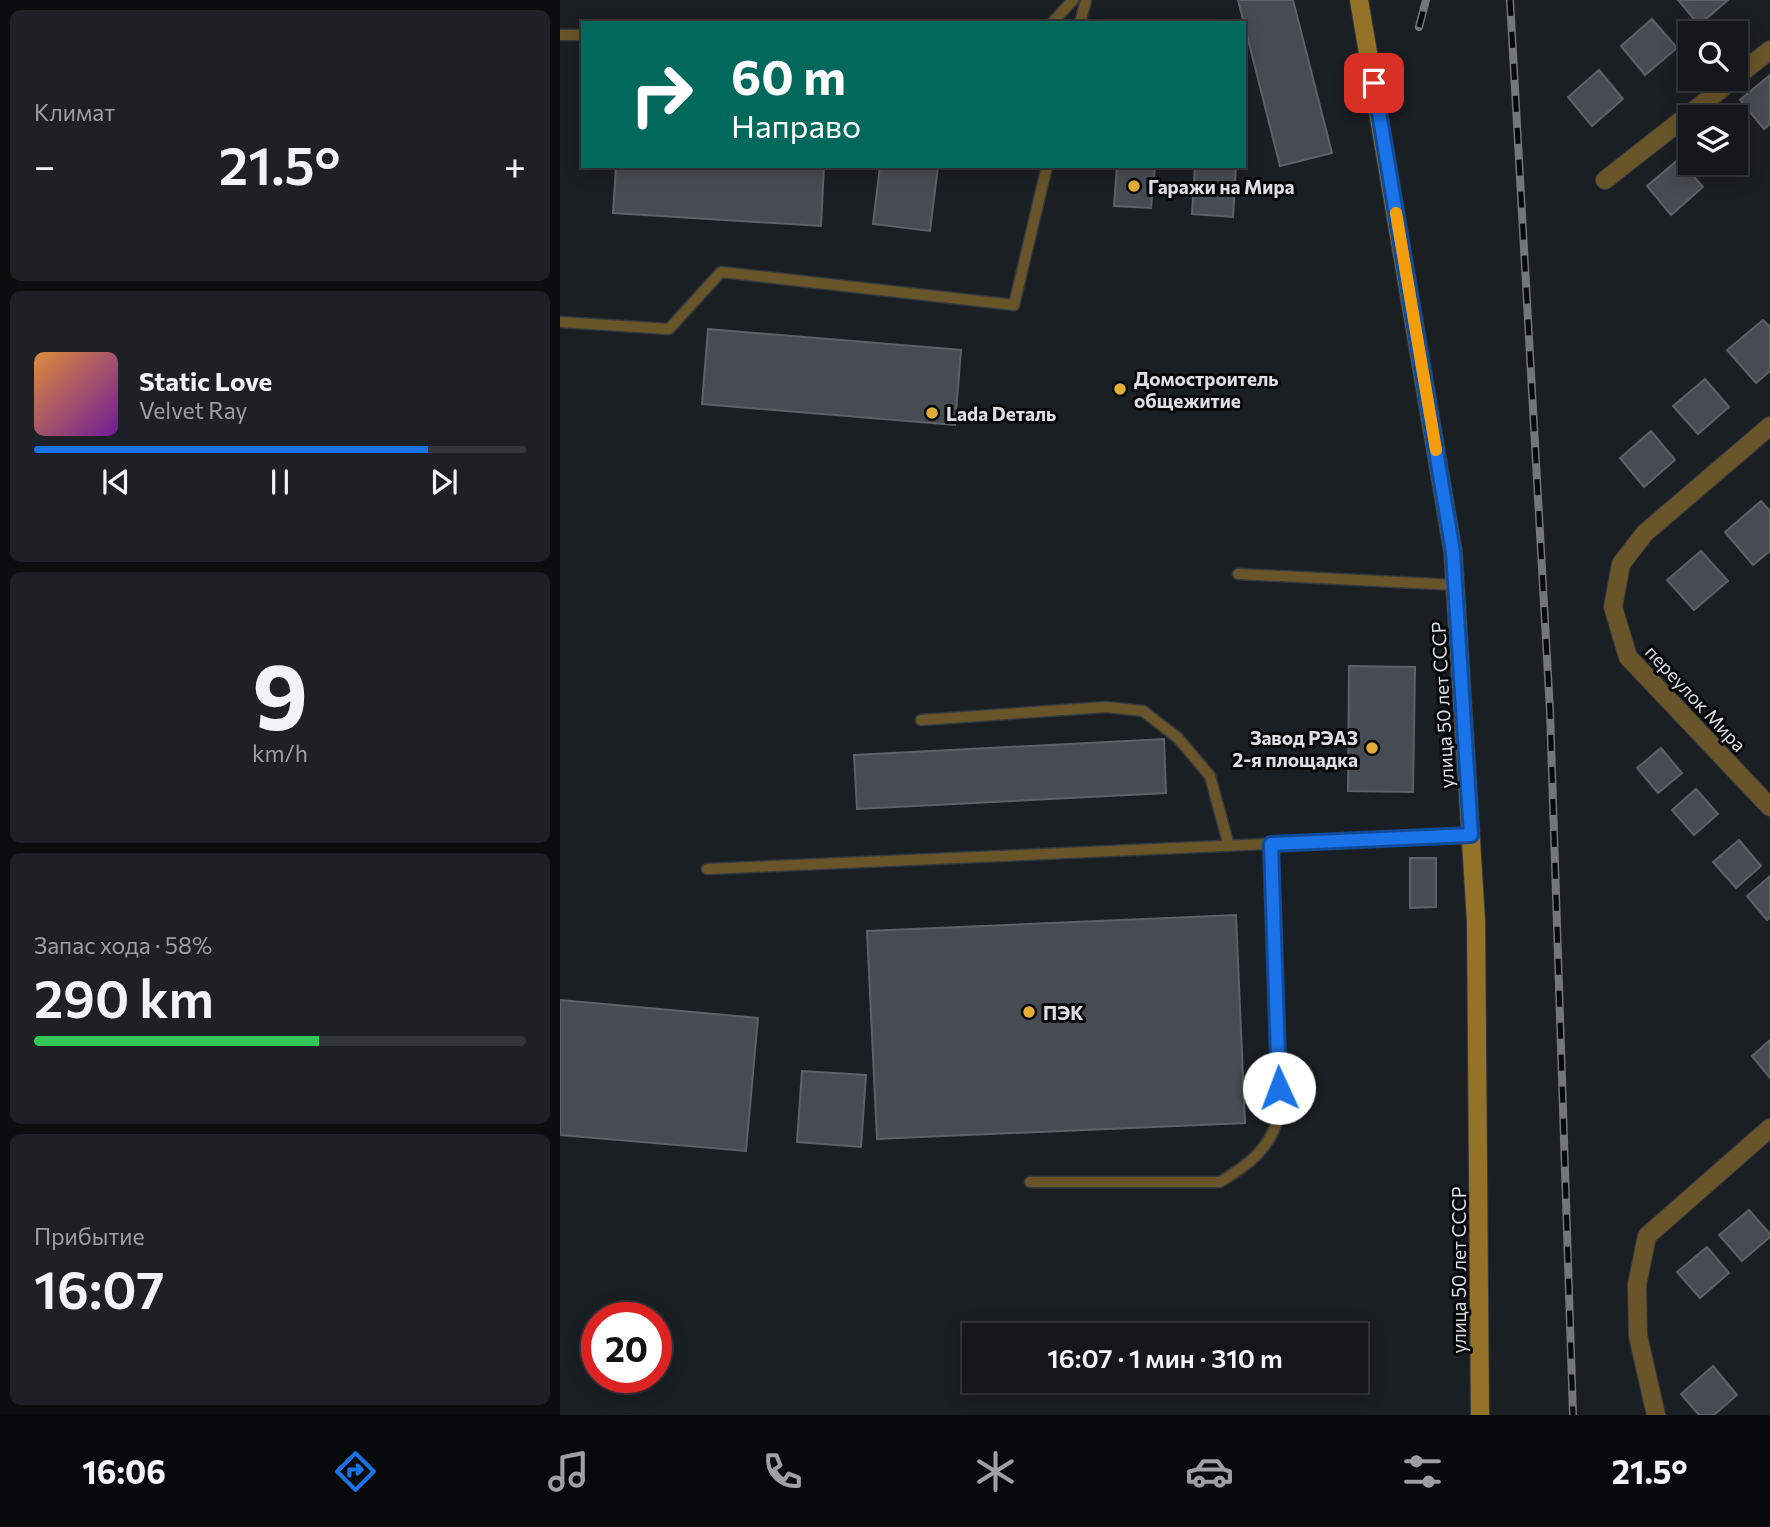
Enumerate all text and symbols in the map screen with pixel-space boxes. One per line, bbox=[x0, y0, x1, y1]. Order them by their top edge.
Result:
map controls bbox=[1678, 21, 1748, 175]
button: search bbox=[1678, 21, 1748, 91]
text: 60 m bbox=[731, 45, 846, 105]
icon: right bbox=[616, 49, 707, 140]
pin bbox=[1344, 53, 1404, 113]
icon: arrive bbox=[1355, 64, 1393, 102]
text: Климат bbox=[34, 98, 115, 126]
text: Направо bbox=[731, 105, 861, 145]
button: layers bbox=[1678, 105, 1748, 175]
text: 21.5° bbox=[219, 132, 340, 196]
text: − bbox=[34, 141, 56, 188]
text: + bbox=[504, 141, 526, 188]
place label: Гаражи на Мира bbox=[1148, 175, 1295, 198]
marker: Гаражи на Мира bbox=[1126, 178, 1142, 194]
text: Static Love bbox=[139, 365, 272, 396]
place label: Домостроитель общежитие bbox=[1134, 367, 1278, 412]
marker: Домостроитель общежитие bbox=[1112, 381, 1128, 397]
text: Velvet Ray bbox=[139, 396, 247, 424]
place label: Lada Dеталь bbox=[946, 402, 1056, 425]
marker: Lada Dеталь bbox=[924, 405, 940, 421]
icon: previous bbox=[97, 463, 135, 501]
icon: pause bbox=[261, 463, 299, 501]
icon: next bbox=[425, 463, 463, 501]
street label: улица 50 лет СССР bbox=[1426, 621, 1458, 789]
text: 9 bbox=[252, 637, 308, 749]
street label: переулок Мира bbox=[1641, 640, 1751, 756]
place label: Завод РЭАЗ 2-я площадка bbox=[1232, 726, 1358, 771]
text: km/h bbox=[252, 739, 308, 767]
marker: Завод РЭАЗ 2-я площадка bbox=[1364, 740, 1380, 756]
text: Запас хода · 58% bbox=[34, 931, 212, 959]
text: 290 km bbox=[34, 965, 214, 1029]
place label: ПЭК bbox=[1043, 1001, 1084, 1024]
marker: ПЭК bbox=[1021, 1004, 1037, 1020]
position arrow bbox=[1242, 1051, 1316, 1125]
street label: улица 50 лет СССР bbox=[1447, 1186, 1470, 1354]
text: Прибытие bbox=[34, 1222, 145, 1250]
text: 16:07 bbox=[34, 1256, 164, 1320]
speed limit sign: 20 bbox=[581, 1302, 672, 1393]
text: 16:07 · 1 мин · 310 m bbox=[1047, 1342, 1283, 1373]
icon: directions bbox=[331, 1447, 380, 1496]
icon: music bbox=[544, 1447, 593, 1496]
icon: phone bbox=[758, 1447, 807, 1496]
icon: climate bbox=[971, 1447, 1020, 1496]
icon: car bbox=[1185, 1447, 1234, 1496]
icon: filters bbox=[1398, 1447, 1447, 1496]
text: 16:06 bbox=[82, 1451, 166, 1491]
text: 21.5° bbox=[1612, 1451, 1688, 1491]

